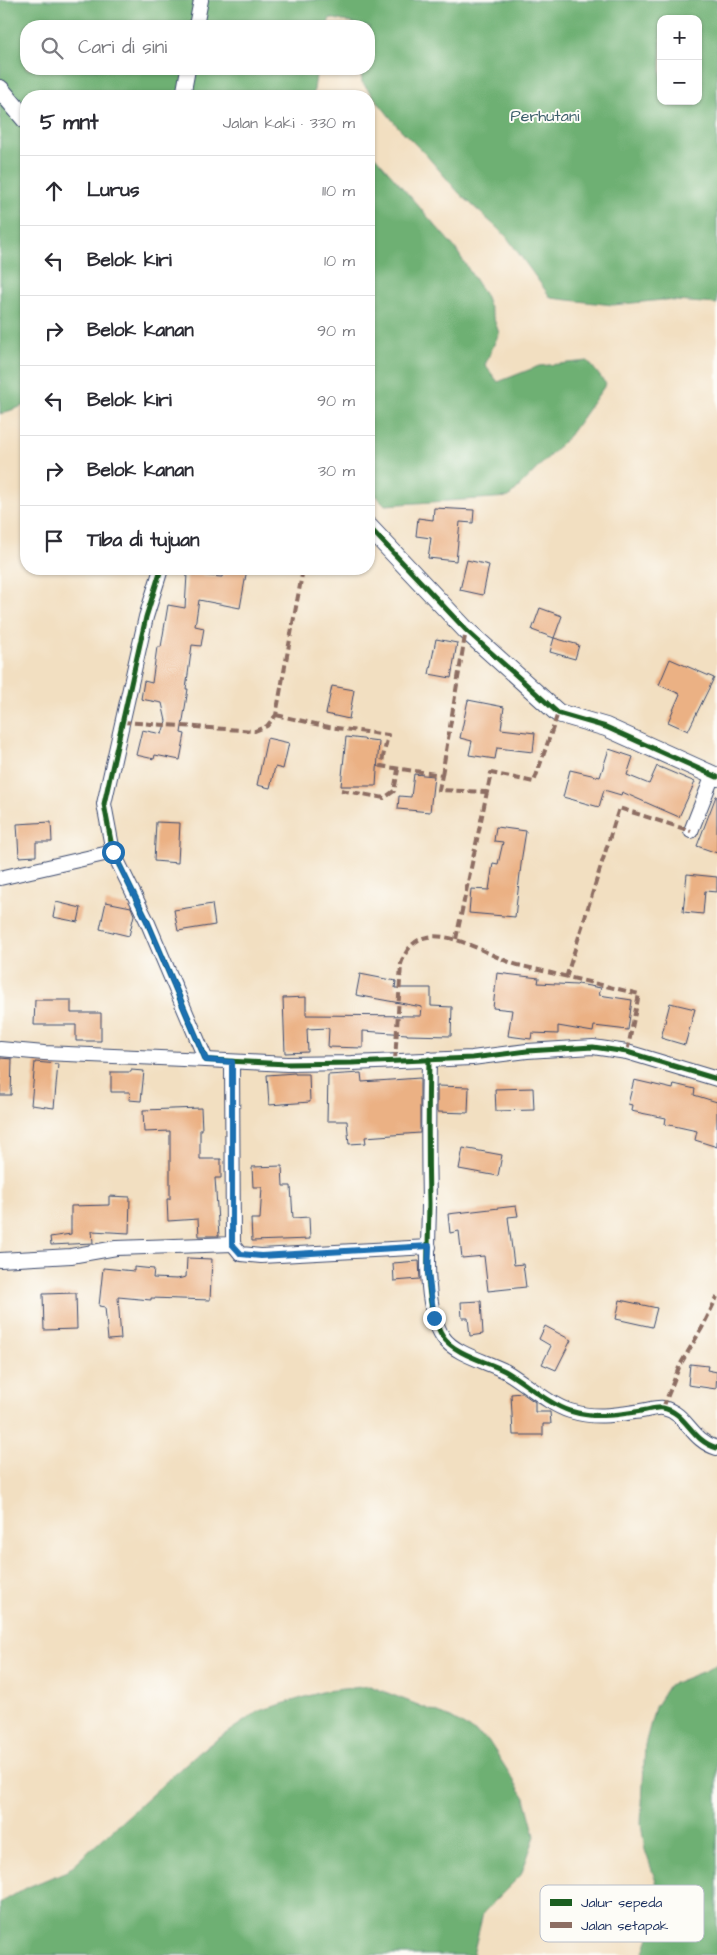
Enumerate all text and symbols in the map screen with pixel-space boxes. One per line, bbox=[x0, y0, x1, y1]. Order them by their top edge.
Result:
map controls bbox=[657, 15, 702, 105]
button: + bbox=[657, 15, 702, 60]
search box bbox=[20, 20, 375, 75]
icon: search bbox=[38, 34, 66, 62]
text: Cari di sini bbox=[78, 34, 167, 61]
button: − bbox=[657, 60, 702, 105]
park label: Perhutani bbox=[511, 105, 580, 127]
text: 5 mnt bbox=[40, 108, 99, 137]
text: Jalan kaki · 330 m bbox=[223, 112, 355, 134]
icon: ahead bbox=[40, 177, 68, 205]
text: Lurus bbox=[87, 177, 139, 204]
text: 110 m bbox=[322, 180, 355, 202]
icon: left bbox=[40, 247, 68, 275]
text: Belok kiri bbox=[87, 247, 172, 274]
text: 10 m bbox=[324, 250, 355, 272]
icon: right bbox=[40, 317, 68, 345]
text: Belok kanan bbox=[87, 317, 194, 344]
text: 90 m bbox=[317, 320, 355, 342]
icon: left bbox=[40, 387, 68, 415]
text: Belok kiri bbox=[87, 387, 172, 414]
text: 90 m bbox=[317, 390, 355, 412]
icon: right bbox=[40, 457, 68, 485]
text: Belok kanan bbox=[87, 457, 194, 484]
text: 30 m bbox=[318, 460, 355, 482]
icon: arrive bbox=[40, 527, 68, 555]
text: Tiba di tujuan bbox=[87, 527, 199, 554]
route start bbox=[102, 841, 125, 864]
route end bbox=[423, 1307, 446, 1330]
legend bbox=[540, 1885, 704, 1942]
text: Jalur sepeda bbox=[581, 1893, 662, 1913]
text: Jalan setapak bbox=[581, 1916, 669, 1936]

